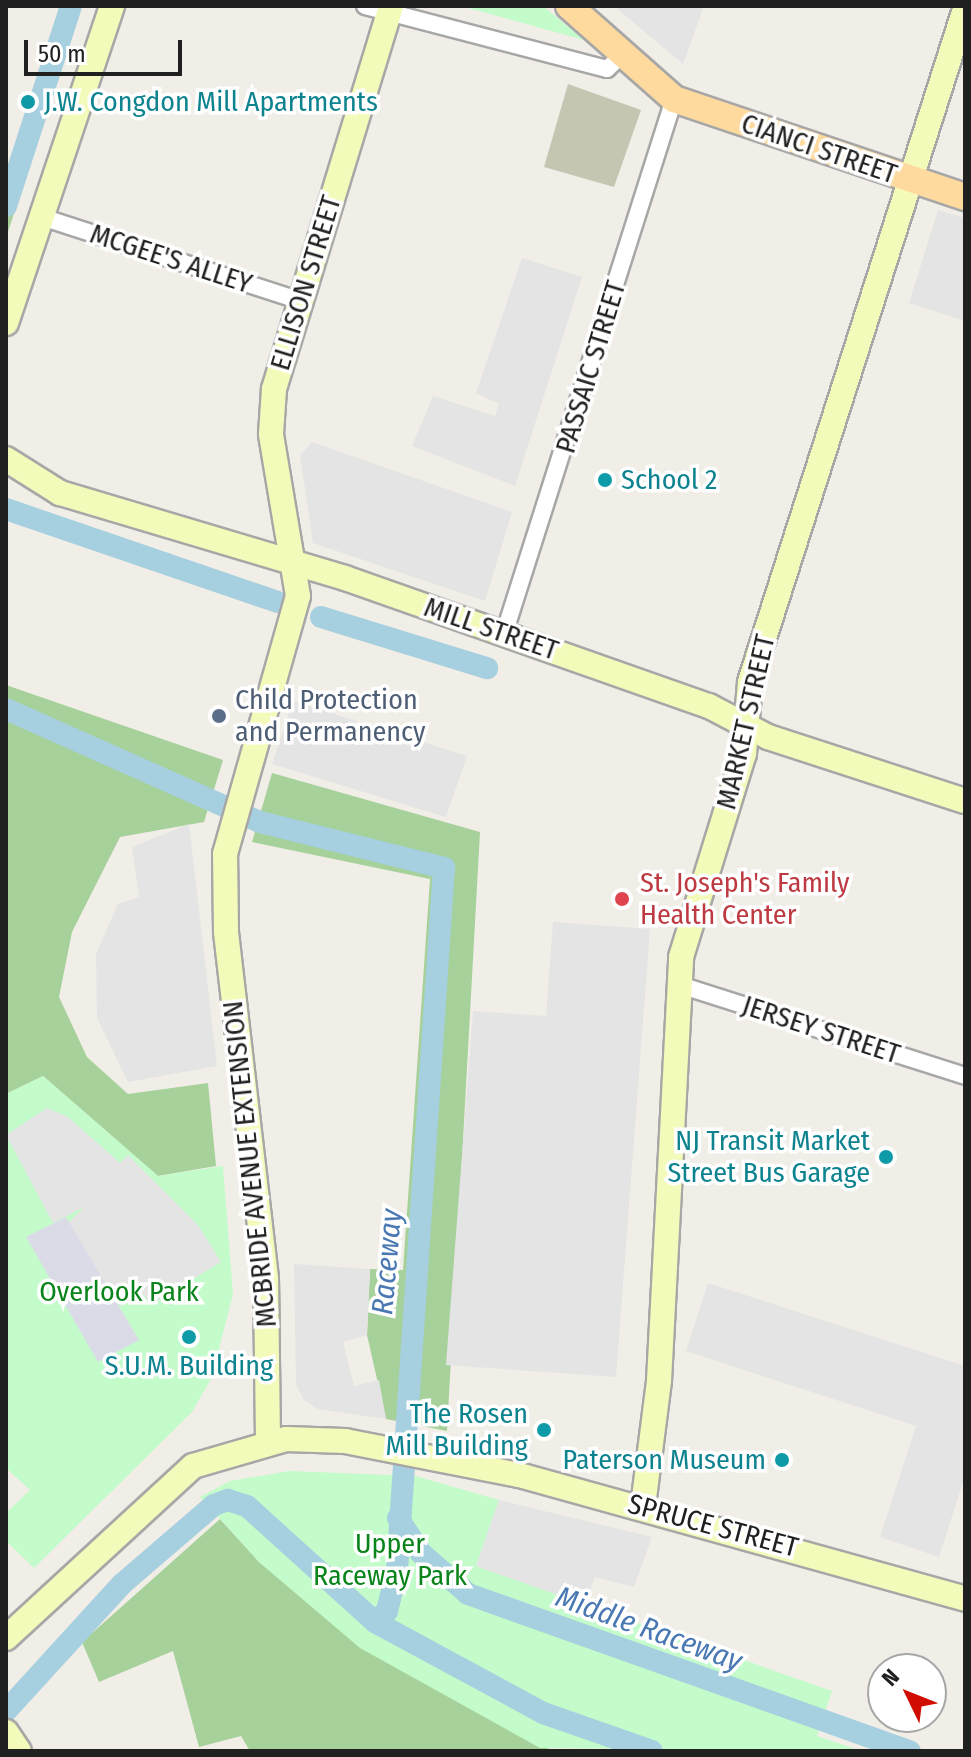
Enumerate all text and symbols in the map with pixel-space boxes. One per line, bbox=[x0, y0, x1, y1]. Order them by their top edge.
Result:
scale bar bbox=[28, 24, 186, 74]
text: 50 m bbox=[38, 40, 86, 68]
place label: J.W. Congdon Mill Apartments bbox=[44, 85, 378, 119]
marker: J.W. Congdon Mill Apartments bbox=[19, 93, 37, 111]
street label: CIANCI STREET bbox=[737, 107, 901, 191]
street label: ELLISON STREET bbox=[263, 192, 349, 374]
street label: MCGEE'S ALLEY bbox=[86, 217, 256, 301]
street label: PASSAIC STREET bbox=[549, 277, 633, 457]
place label: School 2 bbox=[621, 463, 717, 497]
marker: School 2 bbox=[596, 471, 614, 489]
street label: MILL STREET bbox=[420, 590, 562, 668]
street label: MARKET STREET bbox=[710, 631, 782, 813]
place label: Child Protection and Permanency bbox=[235, 683, 426, 749]
marker: Child Protection and Permanency bbox=[210, 707, 228, 725]
place label: St. Joseph's Family Health Center bbox=[640, 866, 850, 932]
marker: St. Joseph's Family Health Center bbox=[611, 888, 633, 910]
street label: JERSEY STREET bbox=[738, 989, 904, 1071]
street label: MCBRIDE AVENUE EXTENSION bbox=[216, 999, 284, 1329]
place label: NJ Transit Market Street Bus Garage bbox=[667, 1124, 870, 1190]
marker: NJ Transit Market Street Bus Garage bbox=[877, 1148, 895, 1166]
water label: Raceway bbox=[364, 1208, 410, 1316]
park label: Overlook Park bbox=[39, 1275, 199, 1309]
marker: S.U.M. Building bbox=[180, 1328, 198, 1346]
place label: S.U.M. Building bbox=[105, 1349, 273, 1383]
place label: The Rosen Mill Building bbox=[385, 1397, 528, 1463]
marker: The Rosen Mill Building bbox=[535, 1421, 553, 1439]
place label: Paterson Museum bbox=[563, 1443, 766, 1477]
marker: Paterson Museum bbox=[773, 1451, 791, 1469]
street label: SPRUCE STREET bbox=[624, 1487, 802, 1565]
park label: Upper Raceway Park bbox=[313, 1527, 467, 1593]
water label: Middle Raceway bbox=[551, 1579, 747, 1679]
north arrow bbox=[867, 1653, 947, 1733]
text: N bbox=[876, 1664, 905, 1692]

